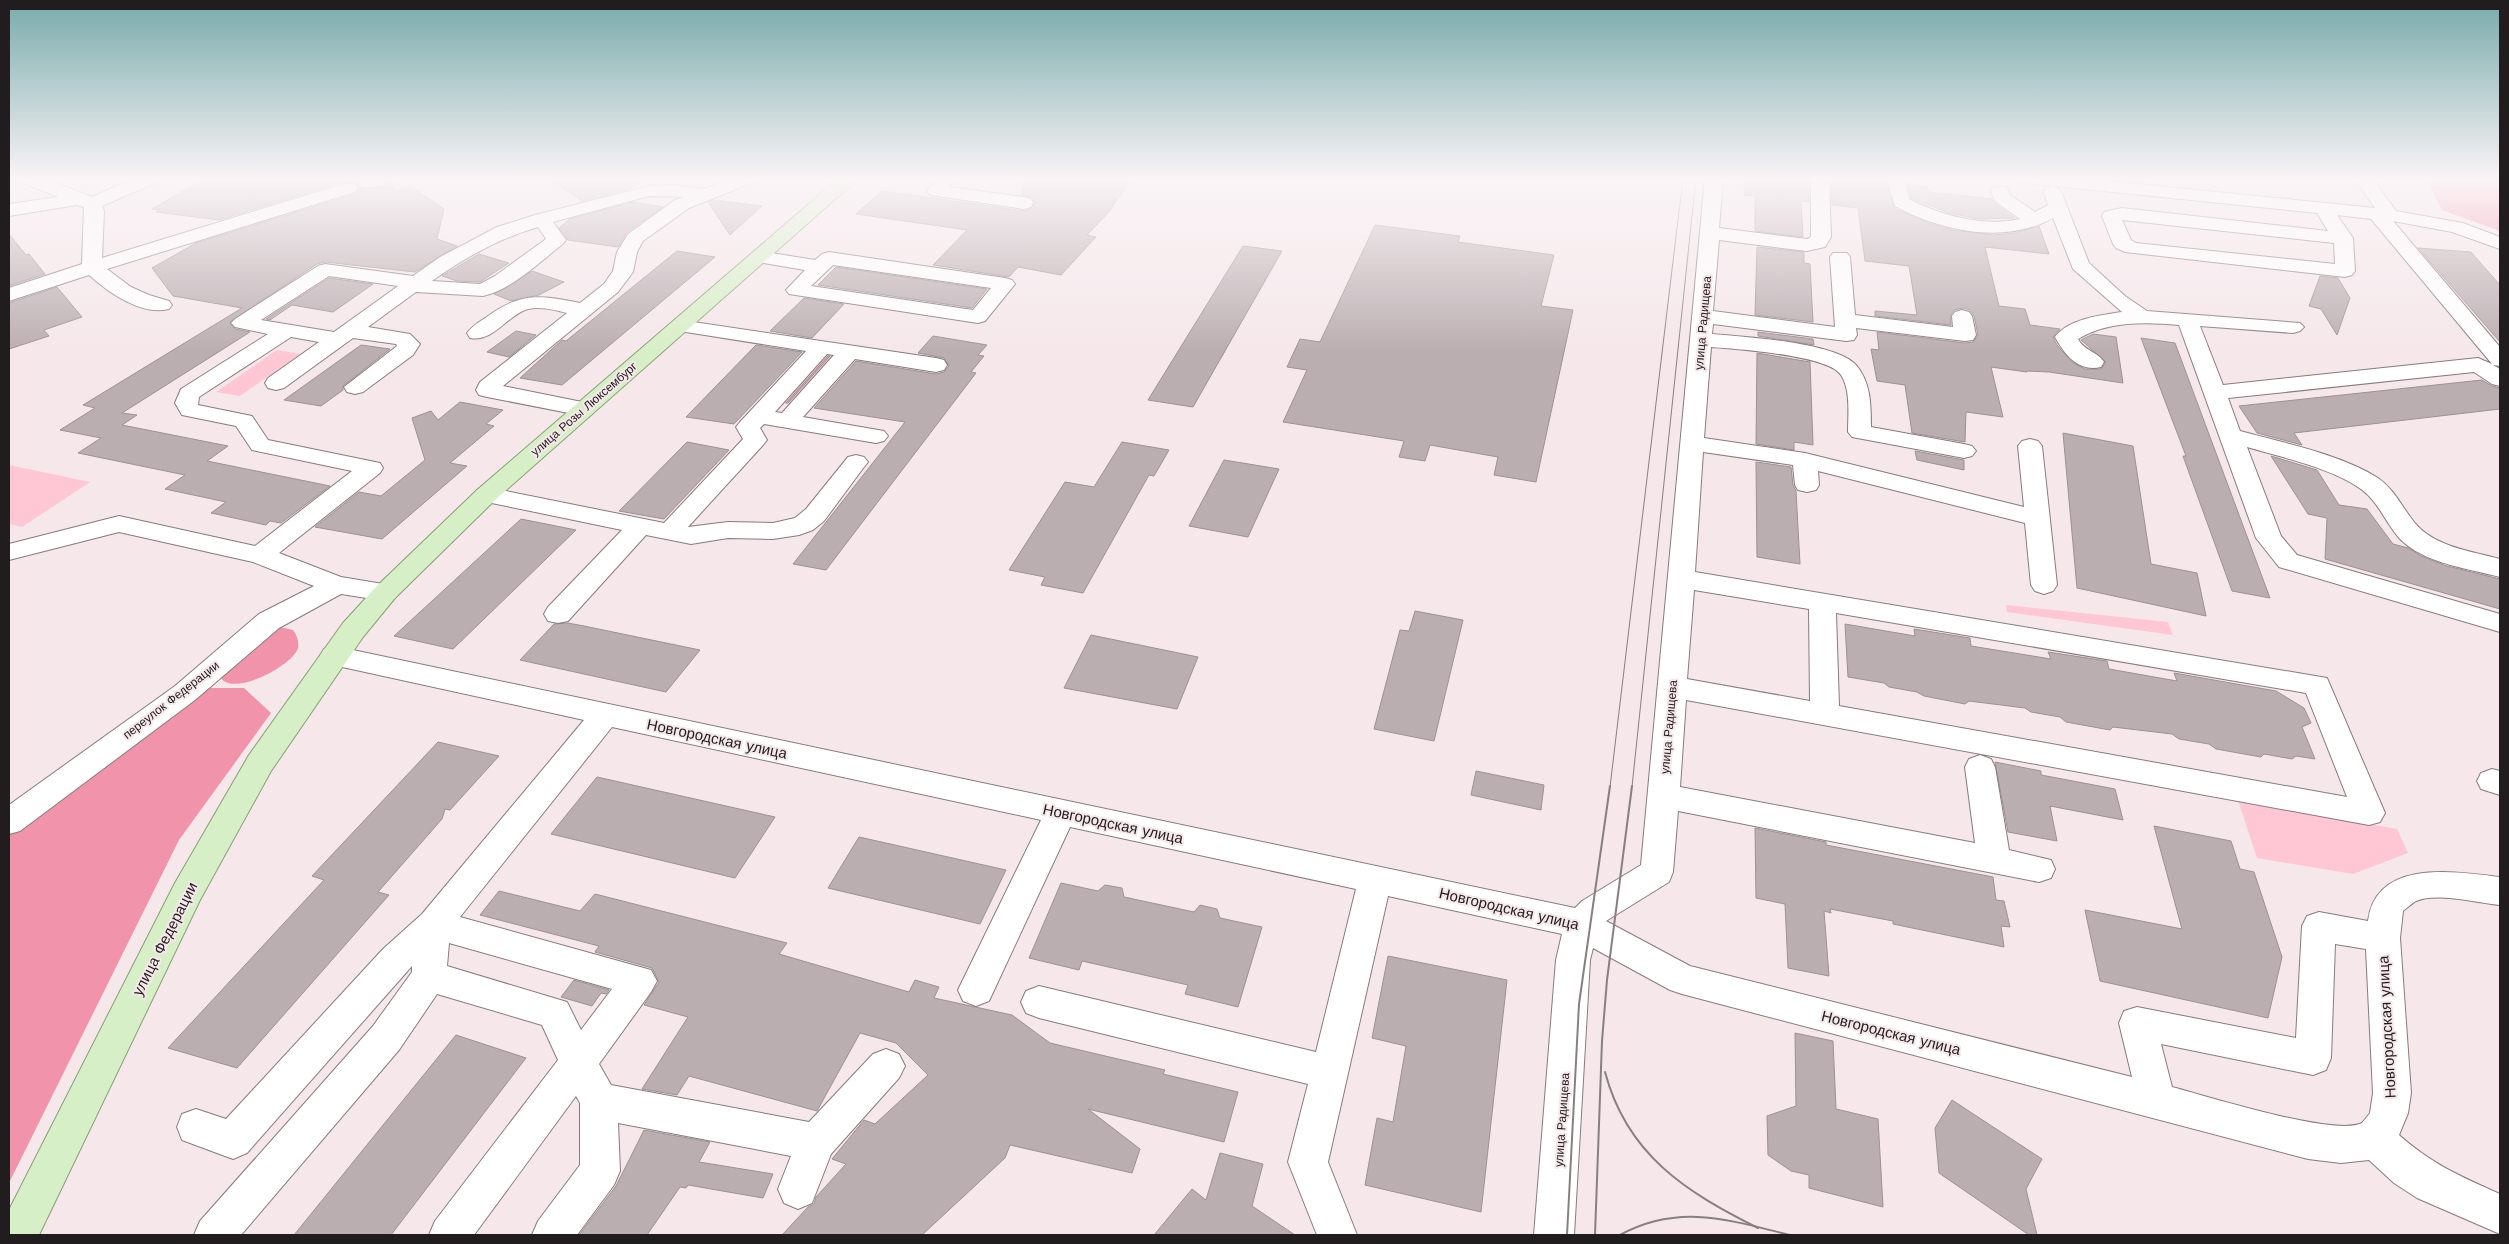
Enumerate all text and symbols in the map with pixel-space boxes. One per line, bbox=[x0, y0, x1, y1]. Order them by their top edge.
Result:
street label: улица Радищева bbox=[1692, 275, 1714, 371]
street label: улица Розы Люксембург bbox=[528, 359, 640, 459]
street label: переулок Федерации bbox=[120, 658, 222, 742]
street label: улица Радищева bbox=[1658, 679, 1680, 775]
street label: Новгородская улица bbox=[645, 715, 789, 763]
street label: Новгородская улица bbox=[1041, 800, 1185, 848]
street label: улица Федерации bbox=[129, 879, 201, 999]
street label: Новгородская улица bbox=[1437, 884, 1581, 934]
street label: Новгородская улица bbox=[2374, 955, 2400, 1099]
street label: Новгородская улица bbox=[1819, 1007, 1963, 1059]
street label: улица Радищева bbox=[1552, 1072, 1572, 1168]

